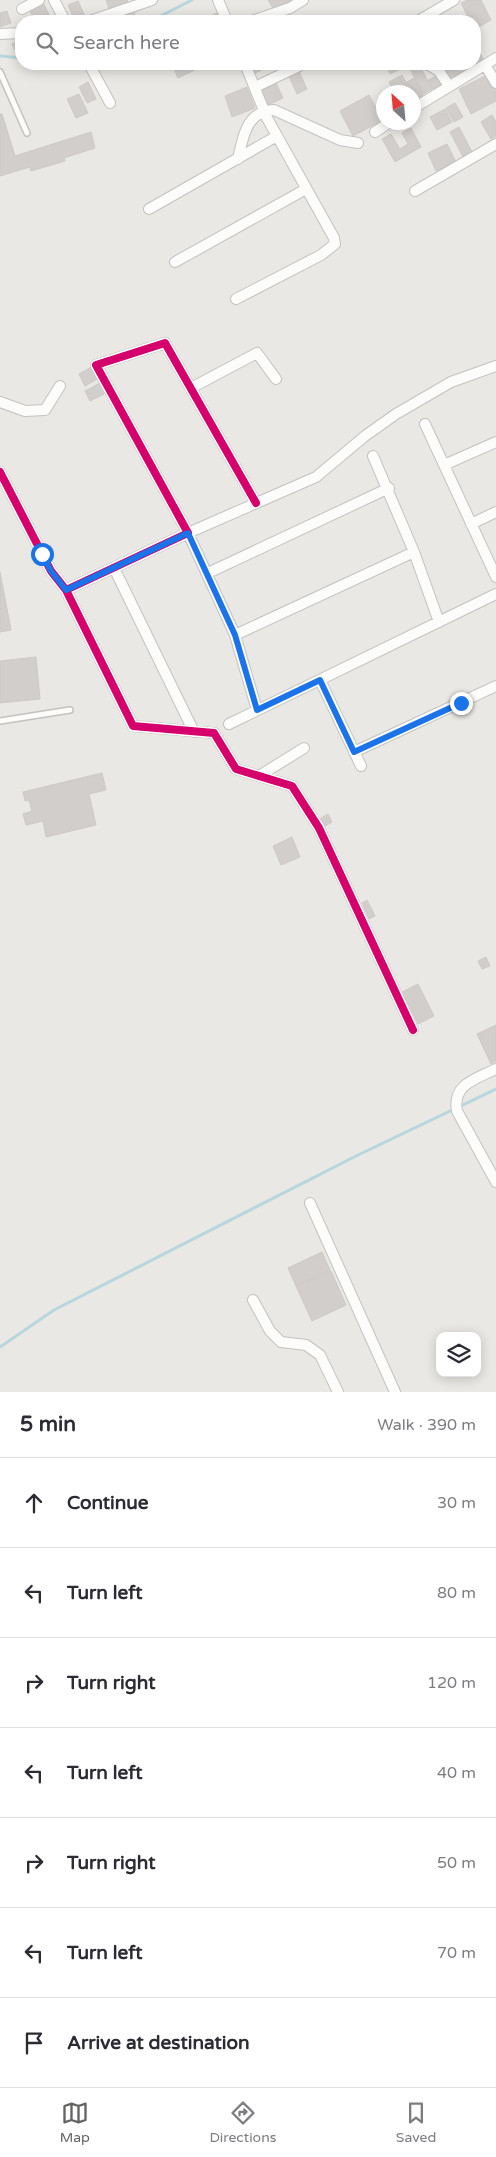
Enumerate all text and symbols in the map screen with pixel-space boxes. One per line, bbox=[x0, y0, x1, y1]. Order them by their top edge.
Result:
search box bbox=[15, 15, 481, 70]
icon: search bbox=[33, 29, 61, 57]
text: Search here bbox=[73, 32, 180, 54]
north arrow bbox=[376, 85, 421, 130]
route start bbox=[31, 543, 54, 566]
route end bbox=[450, 692, 473, 715]
map controls bbox=[436, 1332, 481, 1377]
button: layers bbox=[436, 1332, 481, 1377]
text: 5 min bbox=[20, 1412, 76, 1437]
text: Walk · 390 m bbox=[377, 1415, 476, 1435]
icon: ahead bbox=[20, 1489, 48, 1517]
text: Continue bbox=[67, 1492, 149, 1514]
text: 30 m bbox=[437, 1493, 476, 1513]
icon: left bbox=[20, 1579, 48, 1607]
text: Turn left bbox=[67, 1582, 143, 1604]
text: 80 m bbox=[437, 1583, 476, 1603]
icon: right bbox=[20, 1669, 48, 1697]
text: Turn right bbox=[67, 1672, 155, 1694]
text: 120 m bbox=[427, 1673, 476, 1693]
icon: left bbox=[20, 1759, 48, 1787]
text: Turn left bbox=[67, 1762, 143, 1784]
text: 40 m bbox=[437, 1763, 476, 1783]
icon: right bbox=[20, 1849, 48, 1877]
text: Turn right bbox=[67, 1852, 155, 1874]
text: 50 m bbox=[437, 1853, 476, 1873]
icon: left bbox=[20, 1939, 48, 1967]
text: Turn left bbox=[67, 1942, 143, 1964]
text: 70 m bbox=[437, 1943, 476, 1963]
icon: arrive bbox=[20, 2029, 48, 2057]
text: Arrive at destination bbox=[67, 2032, 250, 2054]
tab: Map bbox=[60, 2099, 90, 2146]
tab: Directions bbox=[209, 2099, 276, 2146]
tab: Saved bbox=[396, 2099, 436, 2146]

